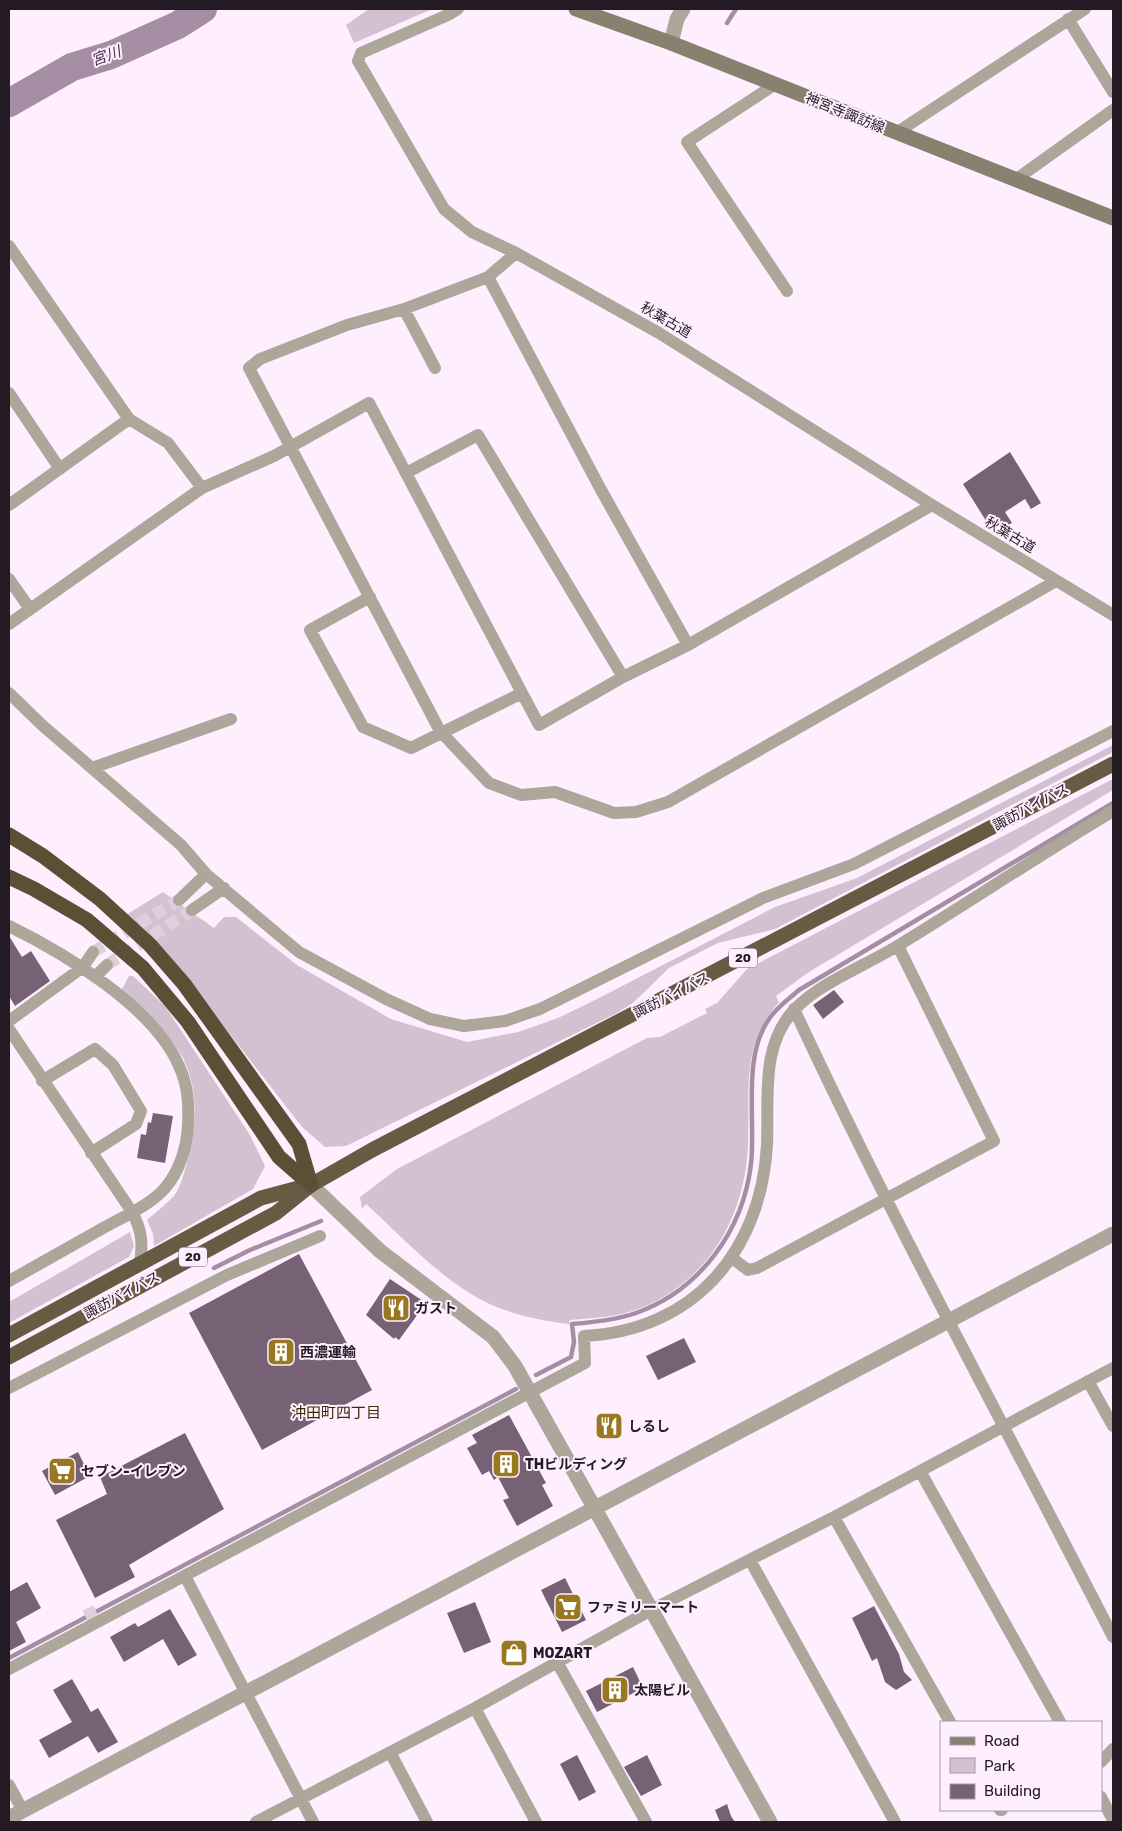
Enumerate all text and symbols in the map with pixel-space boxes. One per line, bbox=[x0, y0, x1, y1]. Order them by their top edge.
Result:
water label: 宮川 bbox=[89, 42, 125, 70]
street label: 神宮寺諏訪線 bbox=[803, 89, 887, 137]
street label: 秋葉古道 bbox=[638, 299, 694, 341]
street label: 秋葉古道 bbox=[982, 513, 1038, 557]
street label: 諏訪バイパス bbox=[990, 780, 1072, 834]
road number: 20 bbox=[729, 948, 757, 968]
street label: 諏訪バイパス bbox=[631, 968, 713, 1022]
road number: 20 bbox=[179, 1248, 207, 1266]
street label: 諏訪バイパス bbox=[81, 1268, 163, 1322]
restaurant icon: ガスト bbox=[381, 1293, 411, 1323]
place label: ガスト bbox=[415, 1300, 457, 1317]
building icon: 西濃運輸 bbox=[266, 1337, 296, 1367]
place label: 西濃運輸 bbox=[300, 1344, 356, 1361]
district label: 沖田町四丁目 bbox=[291, 1404, 381, 1422]
restaurant icon: しるし bbox=[594, 1411, 624, 1441]
place label: しるし bbox=[628, 1418, 670, 1435]
building icon: THビルディング bbox=[491, 1449, 521, 1479]
supermarket icon: セブン-イレブン bbox=[47, 1456, 77, 1486]
place label: THビルディング bbox=[525, 1456, 627, 1473]
place label: セブン-イレブン bbox=[81, 1463, 186, 1480]
supermarket icon: ファミリーマート bbox=[553, 1592, 583, 1622]
place label: ファミリーマート bbox=[587, 1599, 699, 1616]
shop icon: MOZART bbox=[499, 1638, 529, 1668]
place label: MOZART bbox=[533, 1645, 592, 1662]
building icon: 太陽ビル bbox=[600, 1675, 630, 1705]
place label: 太陽ビル bbox=[634, 1682, 690, 1699]
legend bbox=[940, 1721, 1102, 1811]
text: Road bbox=[984, 1732, 1020, 1750]
text: Park bbox=[984, 1757, 1015, 1775]
text: Building bbox=[984, 1782, 1041, 1800]

